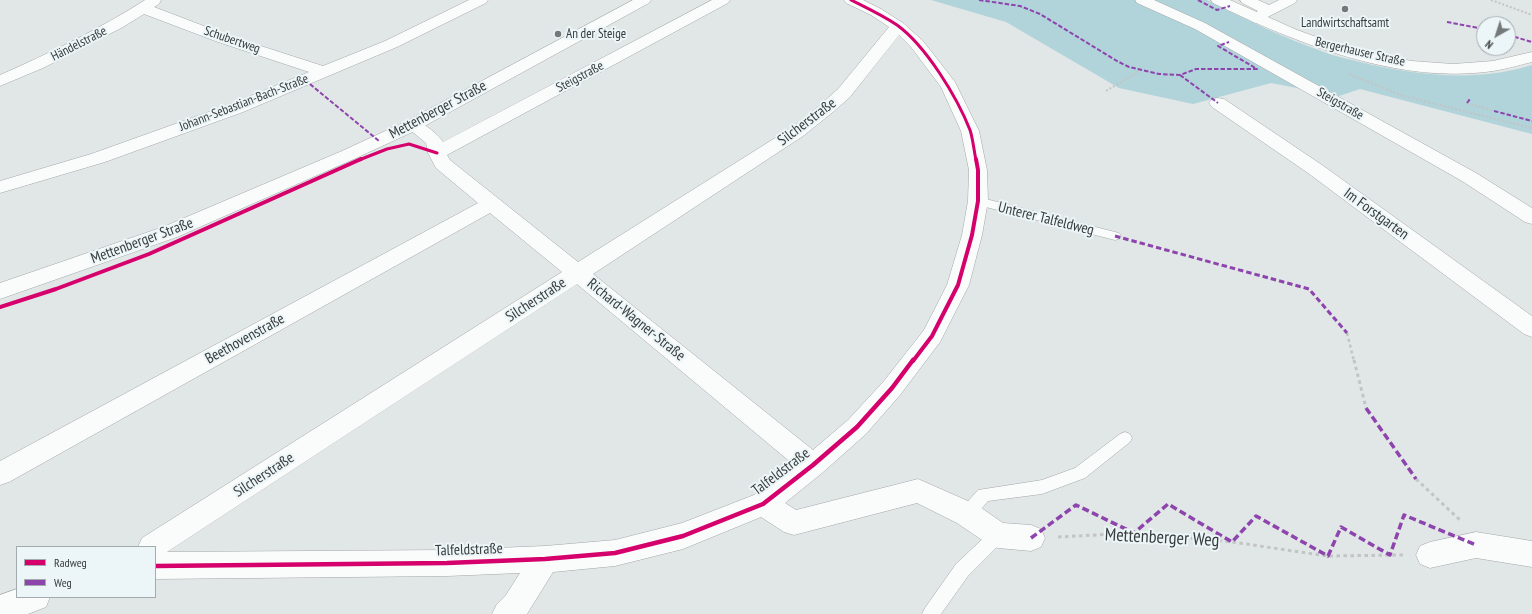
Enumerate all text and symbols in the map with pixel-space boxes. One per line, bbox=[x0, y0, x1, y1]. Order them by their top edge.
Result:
marker: Landwirtschaftsamt bbox=[1340, 4, 1350, 14]
place label: Landwirtschaftsamt bbox=[1301, 15, 1389, 31]
north arrow bbox=[1476, 16, 1516, 56]
street label: Händelstraße bbox=[49, 23, 109, 65]
street label: Schubertweg bbox=[202, 23, 262, 57]
place label: An der Steige bbox=[566, 26, 626, 42]
marker: An der Steige bbox=[553, 29, 563, 39]
street label: Bergerhauser Straße bbox=[1313, 34, 1407, 70]
text: N bbox=[1482, 37, 1496, 52]
street label: Steigstraße bbox=[554, 58, 606, 96]
street label: Johann-Sebastian-Bach-Straße bbox=[177, 71, 311, 135]
street label: Mettenberger Straße bbox=[386, 77, 490, 143]
street label: Steigstraße bbox=[1314, 84, 1366, 124]
street label: Silcherstraße bbox=[774, 94, 840, 150]
street label: Im Forstgarten bbox=[1340, 184, 1412, 244]
street label: Unterer Talfeldweg bbox=[996, 198, 1096, 240]
street label: Mettenberger Straße bbox=[88, 214, 196, 268]
street label: Silcherstraße bbox=[502, 274, 570, 326]
street label: Richard-Wagner-Straße bbox=[583, 275, 689, 365]
street label: Beethovenstraße bbox=[202, 310, 288, 368]
street label: Talfeldstraße bbox=[749, 444, 813, 500]
street label: Silcherstraße bbox=[230, 449, 298, 501]
street label: Mettenberger Weg bbox=[1104, 524, 1220, 552]
street label: Talfeldstraße bbox=[435, 540, 503, 560]
legend bbox=[16, 546, 156, 598]
text: Radweg bbox=[54, 555, 87, 570]
text: Weg bbox=[54, 575, 72, 590]

